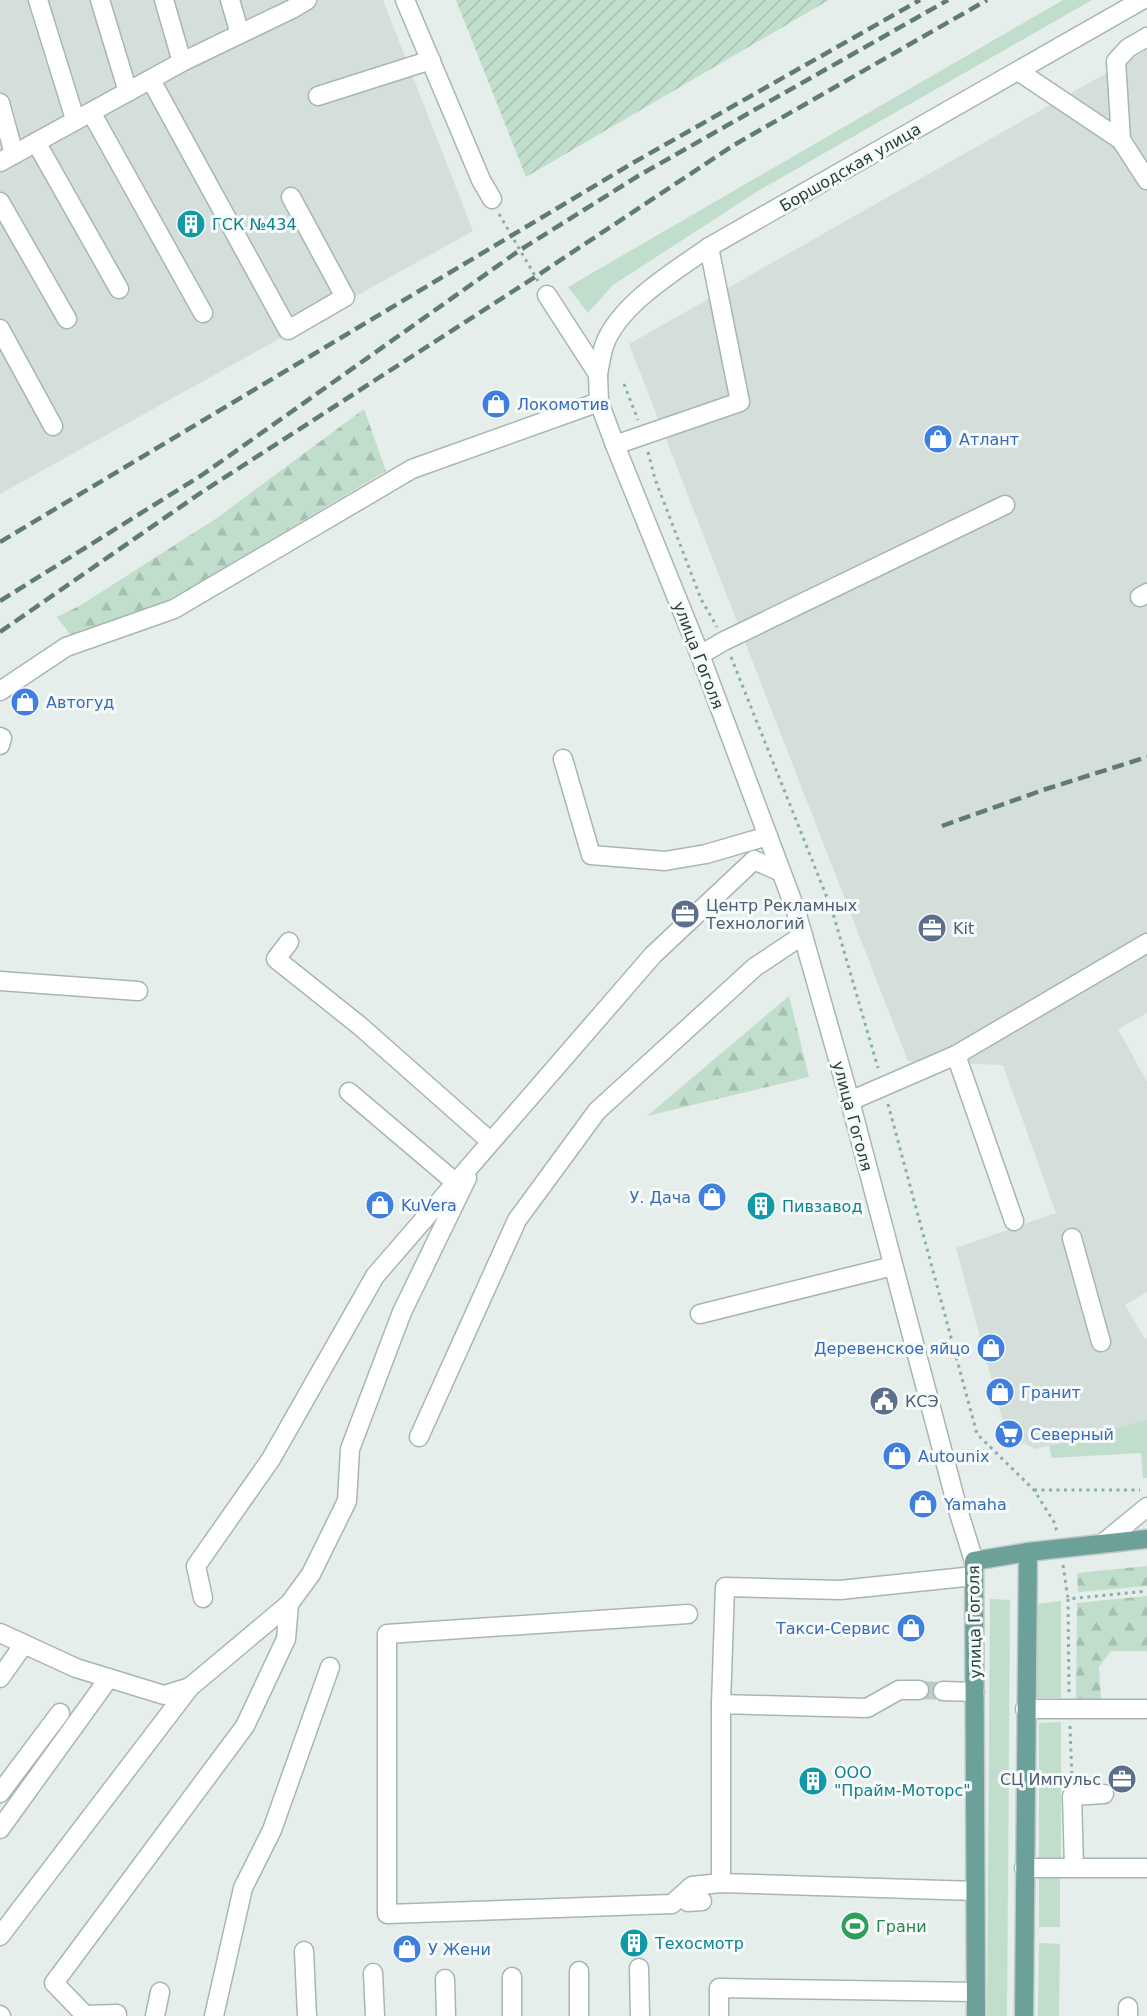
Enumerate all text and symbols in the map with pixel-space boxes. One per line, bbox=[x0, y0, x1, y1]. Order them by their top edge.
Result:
street label: Боршодская улица bbox=[776, 119, 924, 216]
building icon: ГСК №434 bbox=[175, 208, 207, 240]
place label: ГСК №434 bbox=[212, 215, 297, 234]
shop icon: Локомотив bbox=[480, 388, 512, 420]
place label: Локомотив bbox=[517, 395, 609, 414]
shop icon: Атлант bbox=[922, 423, 954, 455]
place label: Атлант bbox=[959, 430, 1019, 449]
street label: улица Гоголя bbox=[669, 599, 728, 712]
shop icon: Автогуд bbox=[9, 686, 41, 718]
place label: Автогуд bbox=[46, 693, 114, 712]
place label: Центр Рекламных Технологий bbox=[705, 896, 857, 933]
office icon: Центр Рекламных Технологий bbox=[669, 898, 701, 930]
office icon: Kit bbox=[916, 912, 948, 944]
place label: Kit bbox=[953, 919, 974, 938]
street label: улица Гоголя bbox=[829, 1059, 876, 1173]
shop icon: У. Дача bbox=[696, 1181, 728, 1213]
place label: У. Дача bbox=[630, 1188, 691, 1207]
shop icon: KuVera bbox=[364, 1189, 396, 1221]
building icon: Пивзавод bbox=[745, 1190, 777, 1222]
place label: KuVera bbox=[401, 1196, 457, 1215]
place label: Пивзавод bbox=[782, 1197, 862, 1216]
shop icon: Деревенское яйцо bbox=[975, 1332, 1007, 1364]
place label: Деревенское яйцо bbox=[814, 1339, 970, 1358]
shop icon: Гранит bbox=[984, 1376, 1016, 1408]
place label: Гранит bbox=[1021, 1383, 1081, 1402]
public building icon: КСЭ bbox=[868, 1385, 900, 1417]
place label: КСЭ bbox=[905, 1392, 939, 1411]
supermarket icon: Северный bbox=[993, 1418, 1025, 1450]
place label: Северный bbox=[1030, 1425, 1114, 1444]
shop icon: Autounix bbox=[881, 1440, 913, 1472]
place label: Autounix bbox=[918, 1447, 989, 1466]
shop icon: Yamaha bbox=[907, 1488, 939, 1520]
place label: Yamaha bbox=[943, 1495, 1007, 1514]
street label: улица Гоголя bbox=[964, 1565, 985, 1679]
shop icon: Такси-Сервис bbox=[895, 1612, 927, 1644]
place label: Такси-Сервис bbox=[775, 1619, 890, 1638]
place label: ООО "Прайм-Моторс" bbox=[834, 1763, 971, 1800]
office icon: СЦ Импульс bbox=[1106, 1763, 1138, 1795]
building icon: ООО "Прайм-Моторс" bbox=[797, 1765, 829, 1797]
place label: СЦ Импульс bbox=[1000, 1770, 1101, 1789]
sports icon: Грани bbox=[839, 1910, 871, 1942]
place label: Грани bbox=[876, 1917, 927, 1936]
building icon: Техосмотр bbox=[618, 1927, 650, 1959]
shop icon: У Жени bbox=[391, 1933, 423, 1965]
place label: Техосмотр bbox=[654, 1934, 744, 1953]
place label: У Жени bbox=[428, 1940, 491, 1959]

